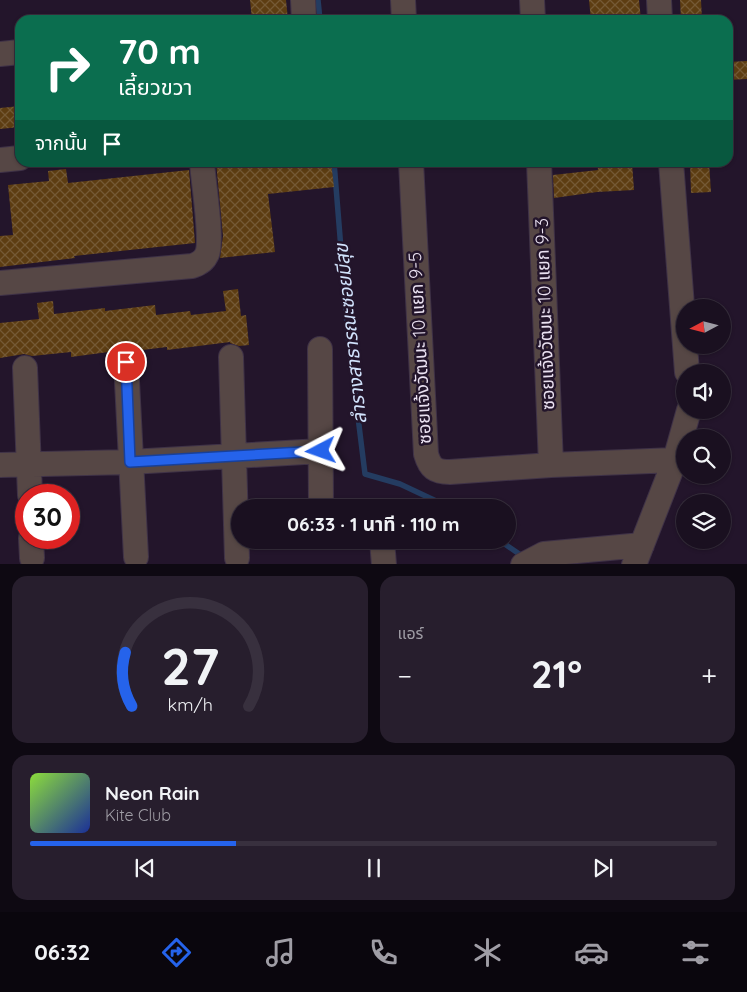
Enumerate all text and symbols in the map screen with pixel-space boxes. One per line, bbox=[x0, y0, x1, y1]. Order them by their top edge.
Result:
text: 70 m bbox=[118, 29, 201, 73]
icon: right bbox=[35, 35, 100, 100]
text: เลี้ยวขวา bbox=[118, 73, 193, 101]
icon: arrive bbox=[98, 130, 126, 158]
text: จากนั้น bbox=[35, 131, 88, 155]
street label: ซอยแจ้งวัฒนะ 10 แยก 9-3 bbox=[530, 218, 559, 410]
water label: ลำรางสาธารณะซอยมีสุข bbox=[328, 241, 371, 425]
street label: ซอยแจ้งวัฒนะ 10 แยก 9-5 bbox=[403, 251, 436, 445]
north arrow bbox=[676, 299, 731, 354]
map controls bbox=[676, 299, 731, 549]
pin bbox=[105, 341, 147, 383]
icon: arrive bbox=[112, 348, 140, 376]
button: sound bbox=[676, 364, 731, 419]
position arrow bbox=[294, 424, 346, 476]
button: search bbox=[676, 429, 731, 484]
speed limit sign: 30 bbox=[15, 484, 80, 549]
button: layers bbox=[676, 494, 731, 549]
text: 06:33 · 1 นาที · 110 m bbox=[287, 512, 460, 536]
text: แอร์ bbox=[398, 623, 423, 643]
text: 27 bbox=[161, 633, 219, 698]
text: 21° bbox=[531, 650, 582, 698]
text: − bbox=[398, 658, 412, 693]
text: + bbox=[701, 658, 717, 693]
text: km/h bbox=[167, 693, 212, 715]
text: Neon Rain bbox=[105, 781, 200, 805]
text: Kite Club bbox=[105, 805, 171, 825]
icon: previous bbox=[131, 854, 159, 882]
icon: pause bbox=[360, 854, 388, 882]
icon: next bbox=[589, 854, 617, 882]
icon: directions bbox=[159, 935, 194, 970]
icon: music bbox=[263, 935, 298, 970]
icon: phone bbox=[366, 935, 401, 970]
icon: climate bbox=[470, 935, 505, 970]
icon: car bbox=[574, 935, 609, 970]
icon: filters bbox=[678, 935, 713, 970]
text: 06:32 bbox=[34, 938, 90, 966]

